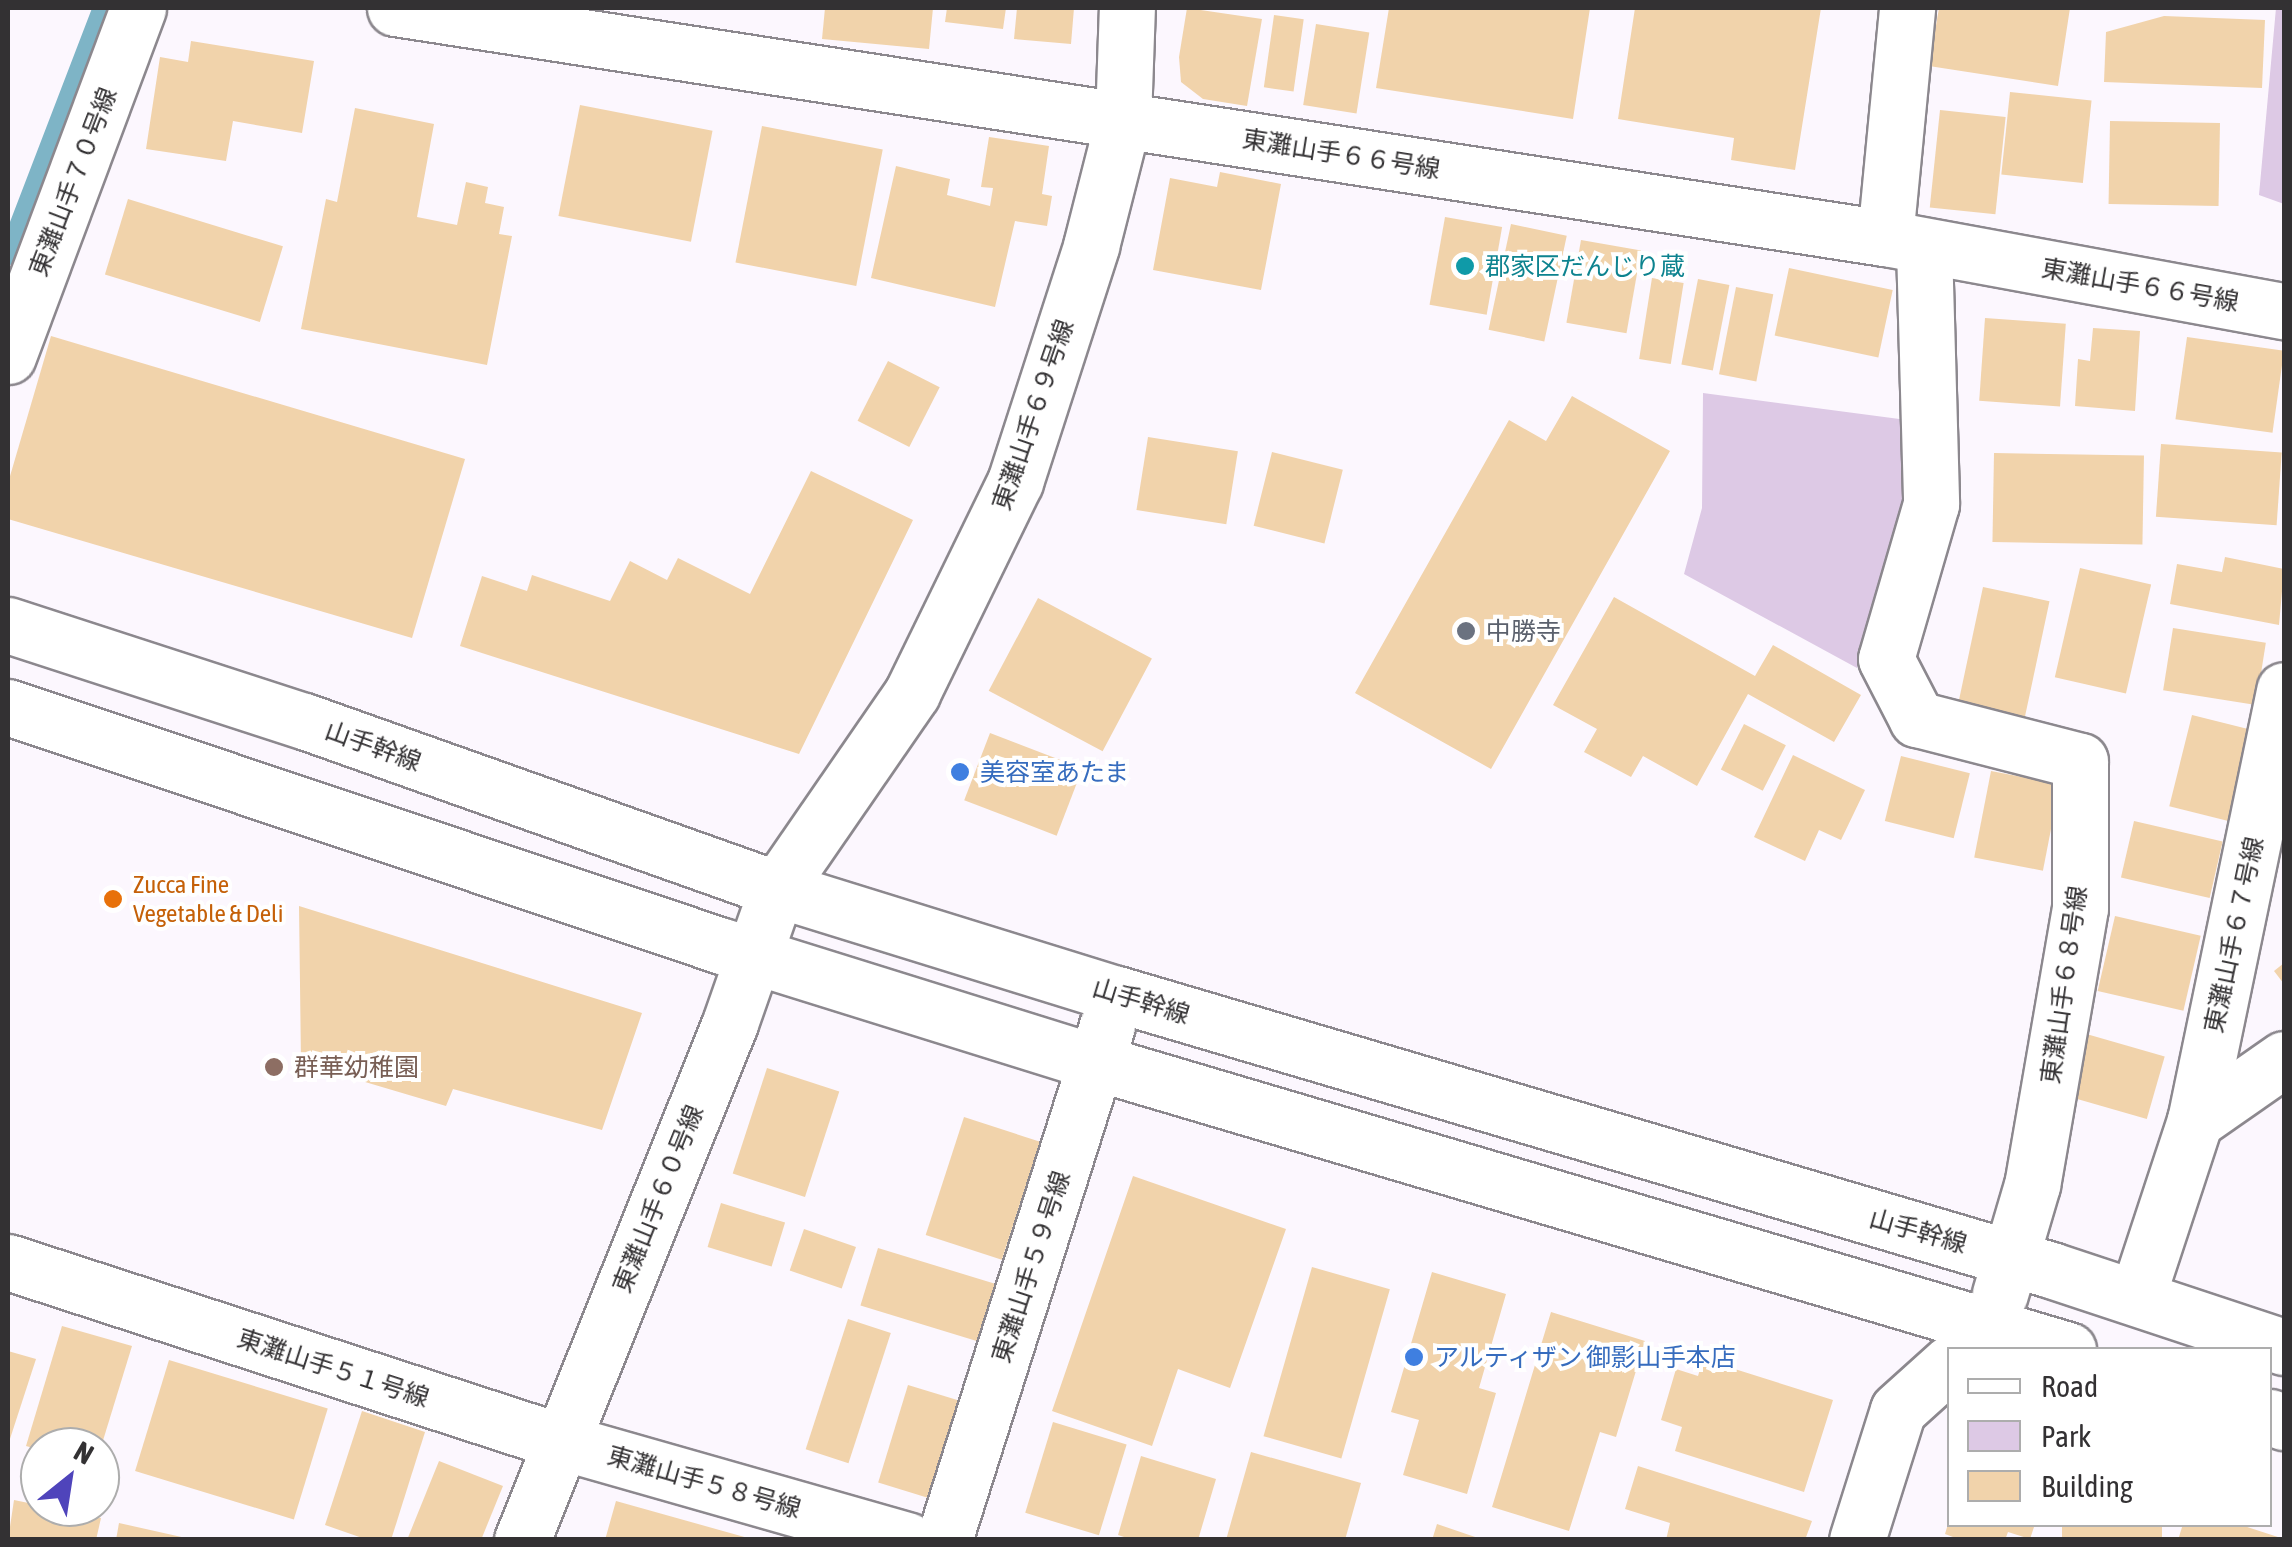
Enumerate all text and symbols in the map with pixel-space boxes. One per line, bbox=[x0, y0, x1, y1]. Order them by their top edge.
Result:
street label: 東灘山手７０号線 bbox=[23, 83, 123, 281]
street label: 東灘山手６６号線 bbox=[1240, 124, 1442, 184]
place label: 郡家区だんじり蔵 bbox=[1485, 251, 1685, 281]
street label: 東灘山手６６号線 bbox=[2039, 253, 2241, 317]
marker: 郡家区だんじり蔵 bbox=[1454, 255, 1476, 277]
street label: 東灘山手６９号線 bbox=[986, 316, 1080, 514]
place label: 中勝寺 bbox=[1486, 616, 1561, 646]
marker: 中勝寺 bbox=[1455, 620, 1477, 642]
street label: 山手幹線 bbox=[321, 715, 425, 777]
place label: 美容室あたま bbox=[980, 757, 1130, 787]
marker: 美容室あたま bbox=[949, 761, 971, 783]
street label: 東灘山手６７号線 bbox=[2199, 834, 2269, 1036]
place label: Zucca Fine Vegetable & Deli bbox=[133, 870, 283, 929]
street label: 東灘山手６８号線 bbox=[2035, 884, 2093, 1086]
marker: Zucca Fine Vegetable & Deli bbox=[102, 888, 124, 910]
street label: 山手幹線 bbox=[1089, 972, 1193, 1030]
place label: 群華幼稚園 bbox=[294, 1052, 419, 1082]
marker: 群華幼稚園 bbox=[263, 1056, 285, 1078]
street label: 東灘山手６０号線 bbox=[607, 1101, 709, 1297]
street label: 東灘山手５９号線 bbox=[986, 1167, 1076, 1367]
street label: 山手幹線 bbox=[1866, 1203, 1970, 1259]
street label: 東灘山手５１号線 bbox=[233, 1323, 433, 1413]
place label: アルティザン 御影山手本店 bbox=[1434, 1342, 1737, 1372]
marker: アルティザン 御影山手本店 bbox=[1403, 1346, 1425, 1368]
legend bbox=[1947, 1347, 2272, 1527]
text: Road bbox=[2041, 1369, 2098, 1403]
text: Park bbox=[2041, 1419, 2091, 1453]
north arrow bbox=[20, 1427, 120, 1527]
text: N bbox=[69, 1435, 99, 1471]
street label: 東灘山手５８号線 bbox=[604, 1440, 804, 1524]
text: Building bbox=[2041, 1469, 2133, 1503]

